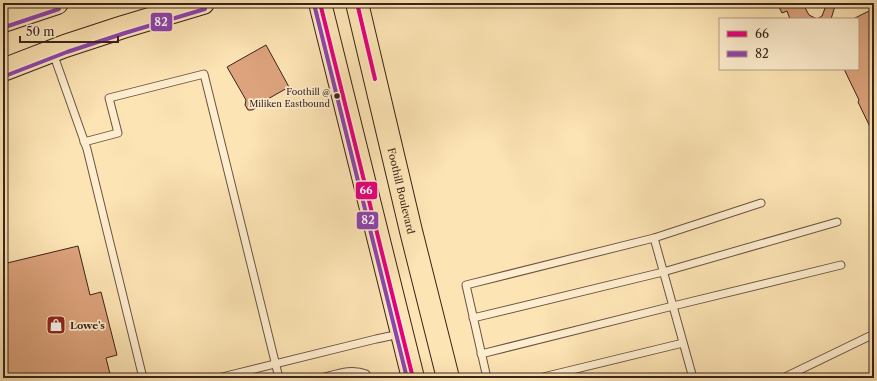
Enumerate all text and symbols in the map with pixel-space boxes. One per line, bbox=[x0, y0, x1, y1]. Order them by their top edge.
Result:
line badge: 82 bbox=[150, 12, 173, 32]
text: 82 bbox=[154, 15, 168, 29]
scale bar bbox=[20, 18, 118, 44]
legend bbox=[719, 18, 859, 70]
text: 50 m bbox=[26, 24, 55, 39]
text: 66 bbox=[755, 26, 769, 41]
text: 82 bbox=[755, 46, 769, 61]
place label: Foothill @ Miliken Eastbound bbox=[249, 86, 331, 109]
marker: Foothill @ Miliken Eastbound bbox=[332, 91, 342, 101]
street label: Foothill Boulevard bbox=[385, 146, 418, 235]
line badge: 66 bbox=[355, 181, 378, 200]
text: 66 bbox=[359, 183, 373, 197]
line badge: 82 bbox=[356, 211, 379, 230]
text: 82 bbox=[361, 213, 375, 227]
shop icon: Lowe's bbox=[45, 314, 67, 336]
place label: Lowe's bbox=[70, 319, 105, 332]

